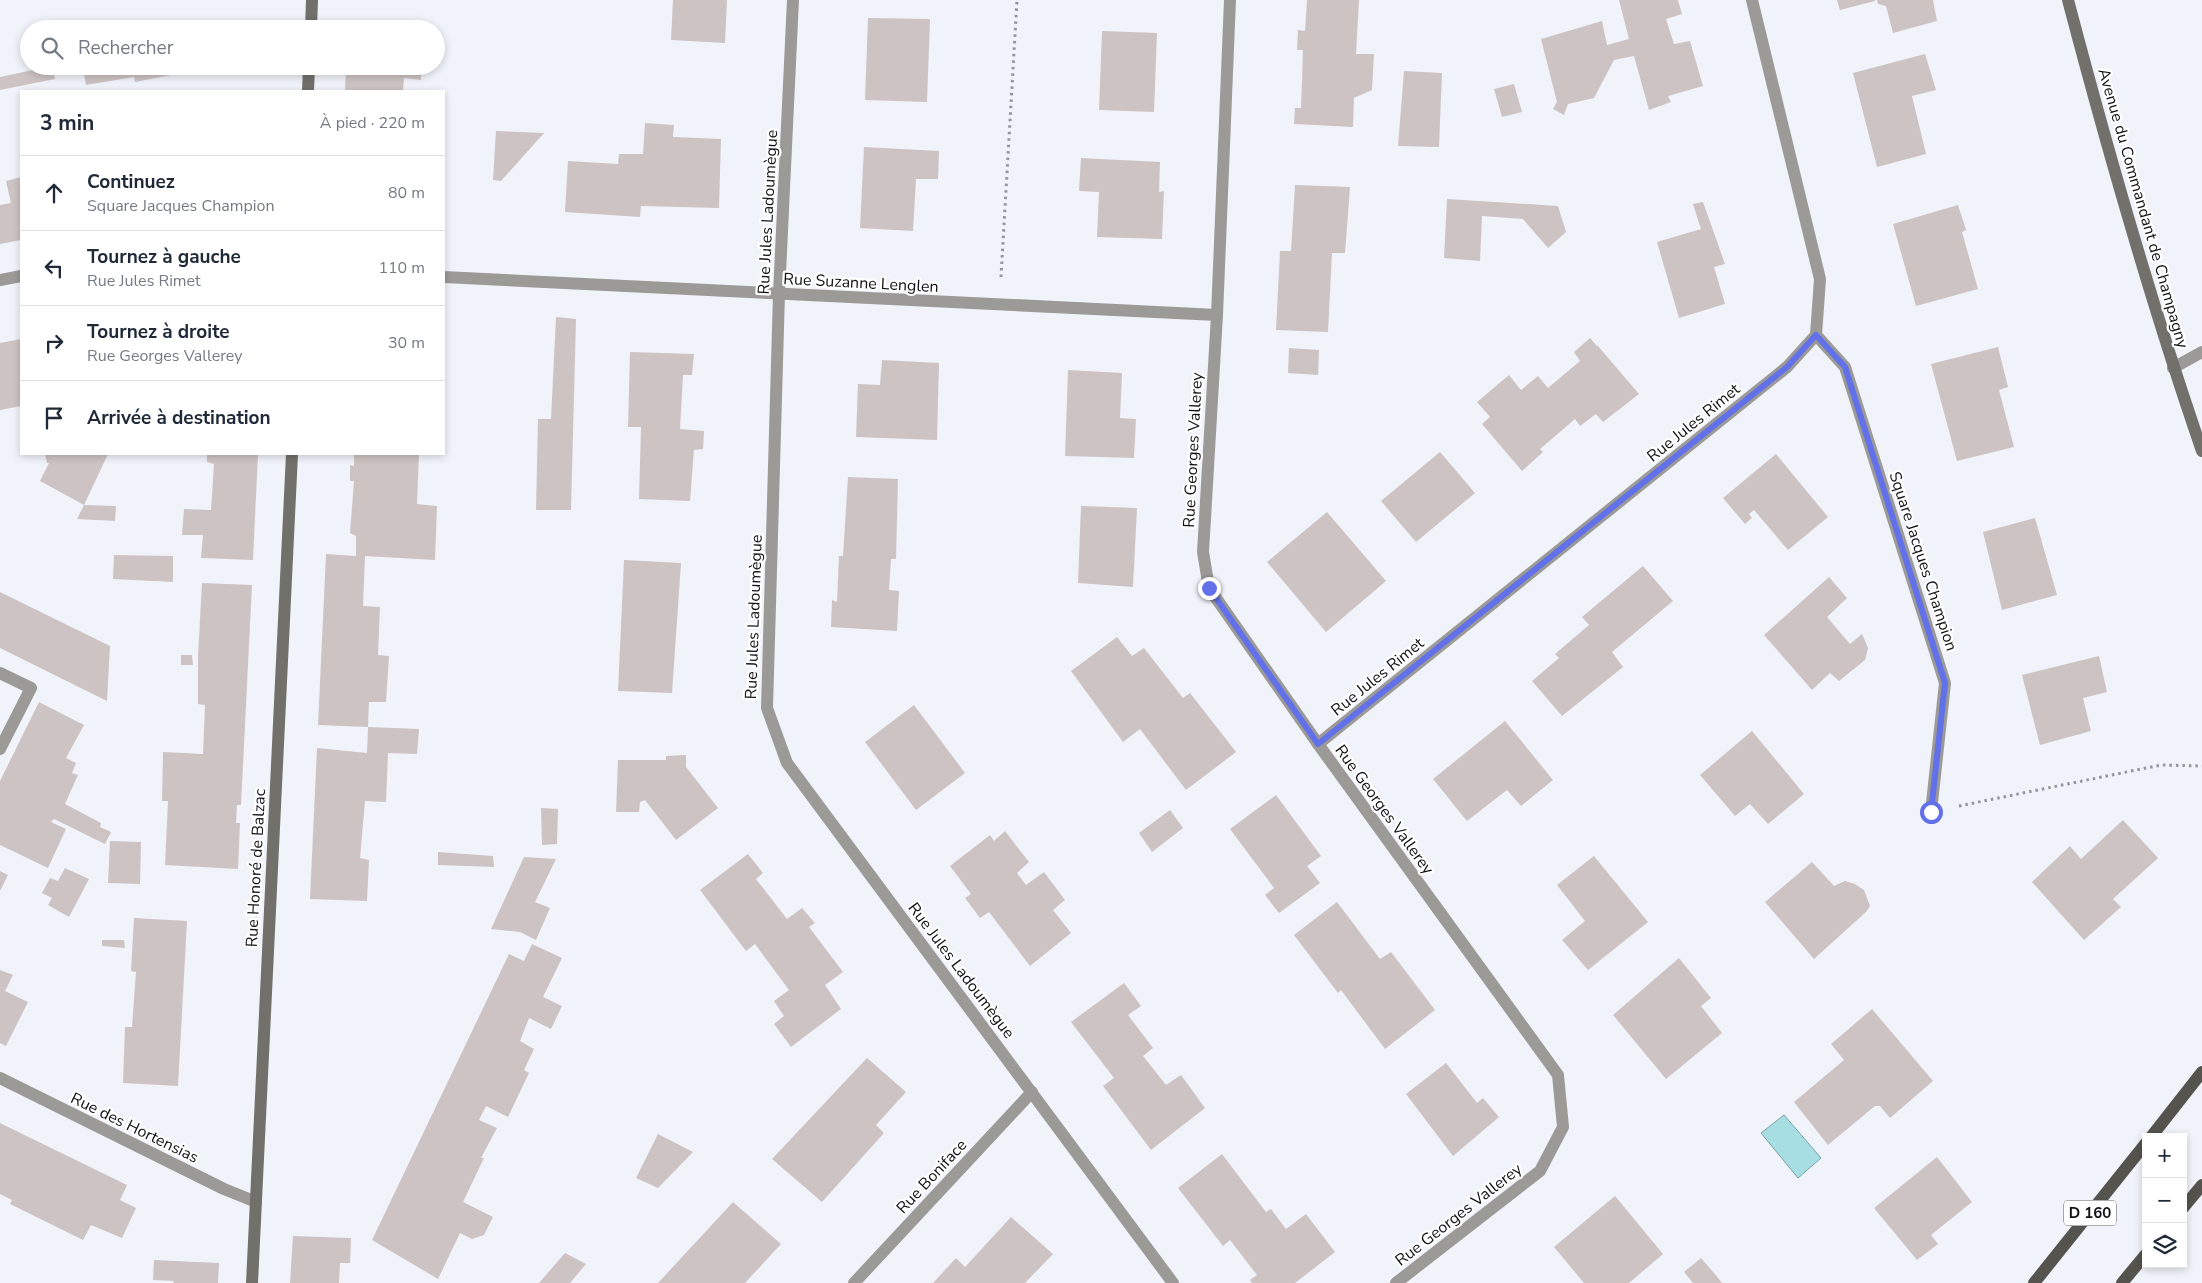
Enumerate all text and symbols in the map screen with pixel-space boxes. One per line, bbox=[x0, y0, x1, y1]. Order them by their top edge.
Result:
search box bbox=[20, 20, 445, 75]
icon: search bbox=[38, 34, 66, 62]
text: Rechercher bbox=[78, 35, 173, 61]
street label: Avenue du Commandant de Champagny bbox=[2092, 66, 2194, 351]
text: 3 min bbox=[40, 109, 94, 137]
text: À pied · 220 m bbox=[320, 112, 425, 134]
street label: Rue Jules Ladoumègue bbox=[753, 129, 783, 295]
text: Continuez bbox=[87, 169, 175, 195]
icon: ahead bbox=[40, 179, 68, 207]
text: 80 m bbox=[388, 182, 425, 204]
text: Square Jacques Champion bbox=[87, 195, 274, 217]
text: Tournez à gauche bbox=[87, 244, 241, 270]
icon: left bbox=[40, 254, 68, 282]
text: 110 m bbox=[378, 257, 425, 279]
street label: Rue Suzanne Lenglen bbox=[783, 268, 939, 298]
text: Rue Jules Rimet bbox=[87, 270, 201, 292]
text: Tournez à droite bbox=[87, 319, 230, 345]
icon: right bbox=[40, 329, 68, 357]
text: 30 m bbox=[388, 332, 425, 354]
text: Rue Georges Vallerey bbox=[87, 345, 242, 367]
street label: Rue Georges Vallerey bbox=[1178, 371, 1208, 528]
street label: Rue Jules Rimet bbox=[1643, 378, 1745, 467]
icon: arrive bbox=[40, 404, 68, 432]
text: Arrivée à destination bbox=[87, 405, 271, 431]
street label: Square Jacques Champion bbox=[1884, 469, 1962, 654]
street label: Rue Jules Ladoumègue bbox=[740, 534, 768, 700]
route end bbox=[1198, 577, 1221, 600]
street label: Rue Jules Rimet bbox=[1327, 632, 1429, 721]
street label: Rue Georges Vallerey bbox=[1330, 740, 1439, 880]
street label: Rue Honoré de Balzac bbox=[241, 788, 271, 948]
route start bbox=[1920, 801, 1943, 824]
street label: Rue Jules Ladoumègue bbox=[903, 898, 1020, 1043]
street label: Rue des Hortensias bbox=[67, 1087, 202, 1168]
map controls bbox=[2142, 1133, 2187, 1268]
button: + bbox=[2142, 1133, 2187, 1178]
street label: Rue Boniface bbox=[892, 1135, 972, 1219]
street label: Rue Georges Vallerey bbox=[1391, 1158, 1527, 1271]
button: − bbox=[2142, 1178, 2187, 1223]
road number: D 160 bbox=[2064, 1200, 2116, 1226]
button: layers bbox=[2142, 1223, 2187, 1268]

